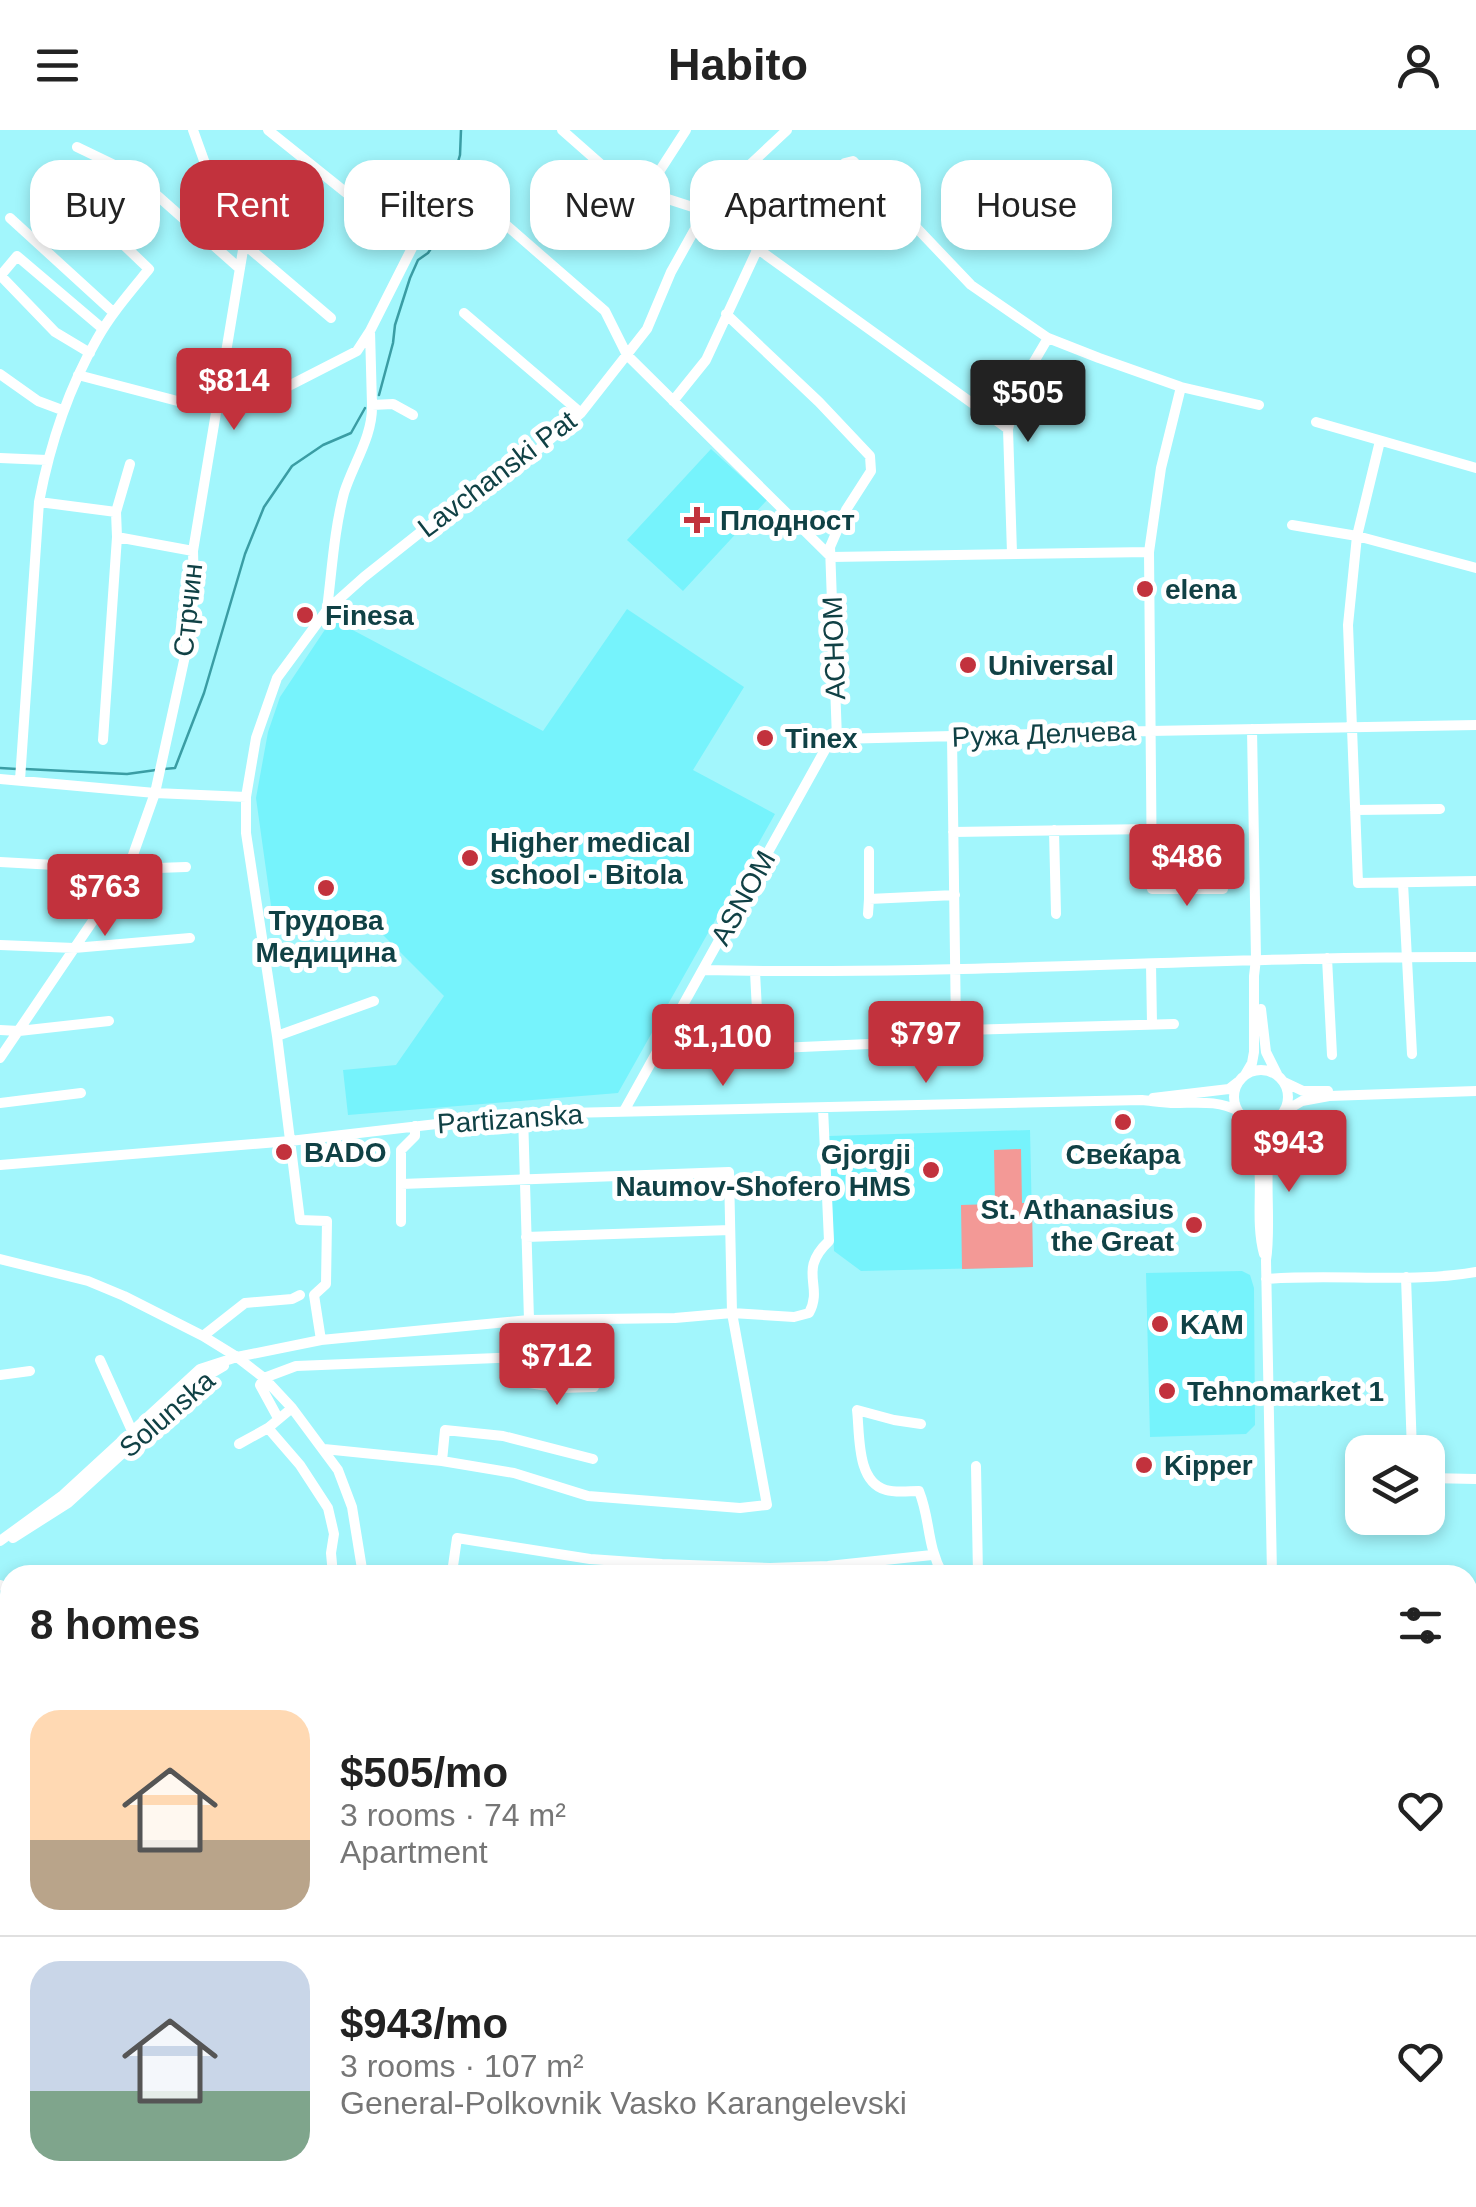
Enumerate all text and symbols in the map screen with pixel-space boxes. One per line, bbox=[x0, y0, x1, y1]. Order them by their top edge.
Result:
icon: menu bbox=[30, 38, 85, 93]
icon: person bbox=[1391, 38, 1446, 93]
text: Habito bbox=[668, 39, 808, 90]
chip: Buy bbox=[30, 160, 160, 250]
chip: Rent bbox=[180, 160, 324, 250]
chip: Filters bbox=[344, 160, 510, 250]
chip: New bbox=[530, 160, 670, 250]
chip: Apartment bbox=[690, 160, 921, 250]
chip: House bbox=[941, 160, 1112, 250]
pin: $814 bbox=[175, 348, 293, 433]
pin: $505 bbox=[969, 360, 1087, 445]
text: $814 bbox=[198, 362, 270, 398]
text: $505 bbox=[992, 374, 1064, 410]
street label: Lavchanski Pat bbox=[412, 404, 582, 544]
place label: Плодност bbox=[720, 505, 855, 536]
marker: Плодност bbox=[684, 507, 710, 533]
street label: Стрчин bbox=[168, 562, 208, 658]
place label: elena bbox=[1165, 574, 1237, 605]
marker: elena bbox=[1134, 578, 1156, 600]
street label: АСНОМ bbox=[817, 596, 851, 700]
place label: Finesa bbox=[325, 600, 414, 631]
marker: Finesa bbox=[294, 604, 316, 626]
place label: Universal bbox=[988, 650, 1114, 681]
marker: Universal bbox=[957, 654, 979, 676]
street label: Ружа Делчева bbox=[951, 715, 1137, 753]
place label: Tinex bbox=[785, 723, 858, 754]
marker: Tinex bbox=[754, 727, 776, 749]
pin: $486 bbox=[1128, 824, 1246, 909]
place label: Higher medical school - Bitola bbox=[490, 827, 691, 890]
text: $486 bbox=[1151, 838, 1223, 874]
street label: ASNOM bbox=[705, 846, 781, 950]
marker: Higher medical school - Bitola bbox=[459, 847, 481, 869]
pin: $763 bbox=[46, 854, 164, 939]
text: $763 bbox=[69, 868, 141, 904]
marker: Трудова Медицина bbox=[315, 877, 337, 899]
place label: Трудова Медицина bbox=[256, 905, 397, 968]
pin: $797 bbox=[867, 1001, 985, 1086]
pin: $1,100 bbox=[642, 1004, 804, 1089]
text: $797 bbox=[890, 1015, 962, 1051]
text: $1,100 bbox=[674, 1018, 772, 1054]
street label: Partizanska bbox=[436, 1098, 584, 1140]
pin: $943 bbox=[1230, 1110, 1348, 1195]
marker: Свеќара bbox=[1112, 1111, 1134, 1133]
text: $943 bbox=[1253, 1124, 1325, 1160]
place label: BADO bbox=[304, 1137, 386, 1168]
place label: Gjorgji Naumov-Shofero HMS bbox=[615, 1139, 911, 1202]
place label: Свеќара bbox=[1066, 1139, 1181, 1170]
marker: BADO bbox=[273, 1141, 295, 1163]
marker: Gjorgji Naumov-Shofero HMS bbox=[920, 1159, 942, 1181]
place label: St. Athanasius the Great bbox=[981, 1194, 1174, 1257]
marker: St. Athanasius the Great bbox=[1183, 1214, 1205, 1236]
place label: KAM bbox=[1180, 1309, 1244, 1340]
marker: KAM bbox=[1149, 1313, 1171, 1335]
pin: $712 bbox=[498, 1323, 616, 1408]
text: $712 bbox=[521, 1337, 593, 1373]
street label: Solunska bbox=[113, 1364, 221, 1463]
place label: Tehnomarket 1 bbox=[1187, 1376, 1384, 1407]
marker: Tehnomarket 1 bbox=[1156, 1380, 1178, 1402]
map controls bbox=[1345, 1435, 1445, 1535]
button: layers bbox=[1345, 1435, 1445, 1535]
place label: Kipper bbox=[1164, 1450, 1253, 1481]
marker: Kipper bbox=[1133, 1454, 1155, 1476]
icon: filters bbox=[1393, 1598, 1448, 1653]
text: 8 homes bbox=[30, 1601, 200, 1648]
text: $505/mo bbox=[340, 1749, 508, 1796]
icon: home bbox=[110, 1750, 230, 1870]
icon: heart bbox=[1393, 1783, 1448, 1838]
text: 3 rooms · 74 m² bbox=[340, 1797, 566, 1833]
text: Apartment bbox=[340, 1834, 488, 1870]
text: $943/mo bbox=[340, 2000, 508, 2047]
icon: home bbox=[110, 2001, 230, 2121]
icon: heart bbox=[1393, 2034, 1448, 2089]
text: 3 rooms · 107 m² bbox=[340, 2048, 584, 2084]
text: General-Polkovnik Vasko Karangelevski bbox=[340, 2085, 907, 2121]

